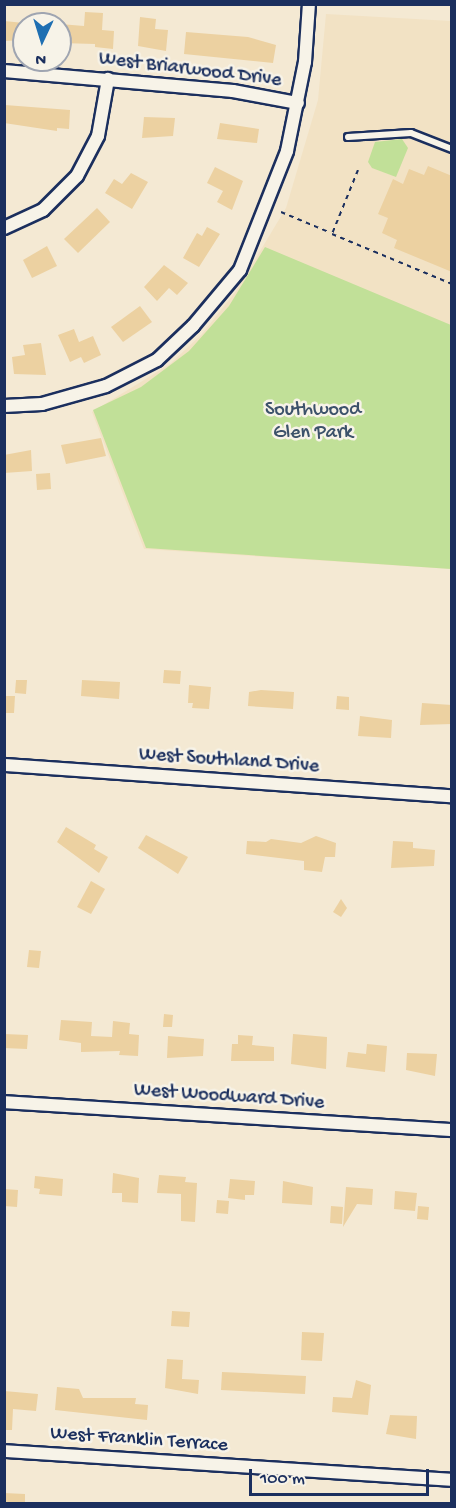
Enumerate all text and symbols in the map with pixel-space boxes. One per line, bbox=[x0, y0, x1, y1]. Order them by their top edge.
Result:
north arrow bbox=[12, 12, 72, 72]
street label: West Briarwood Drive bbox=[97, 47, 283, 93]
text: N bbox=[35, 49, 47, 68]
park label: Southwood Glen Park bbox=[265, 398, 361, 445]
street label: West Southland Drive bbox=[138, 743, 320, 779]
street label: West Woodward Drive bbox=[133, 1078, 325, 1116]
street label: West Franklin Terrace bbox=[49, 1422, 229, 1458]
scale bar bbox=[252, 1457, 432, 1495]
text: 100 m bbox=[260, 1469, 305, 1490]

